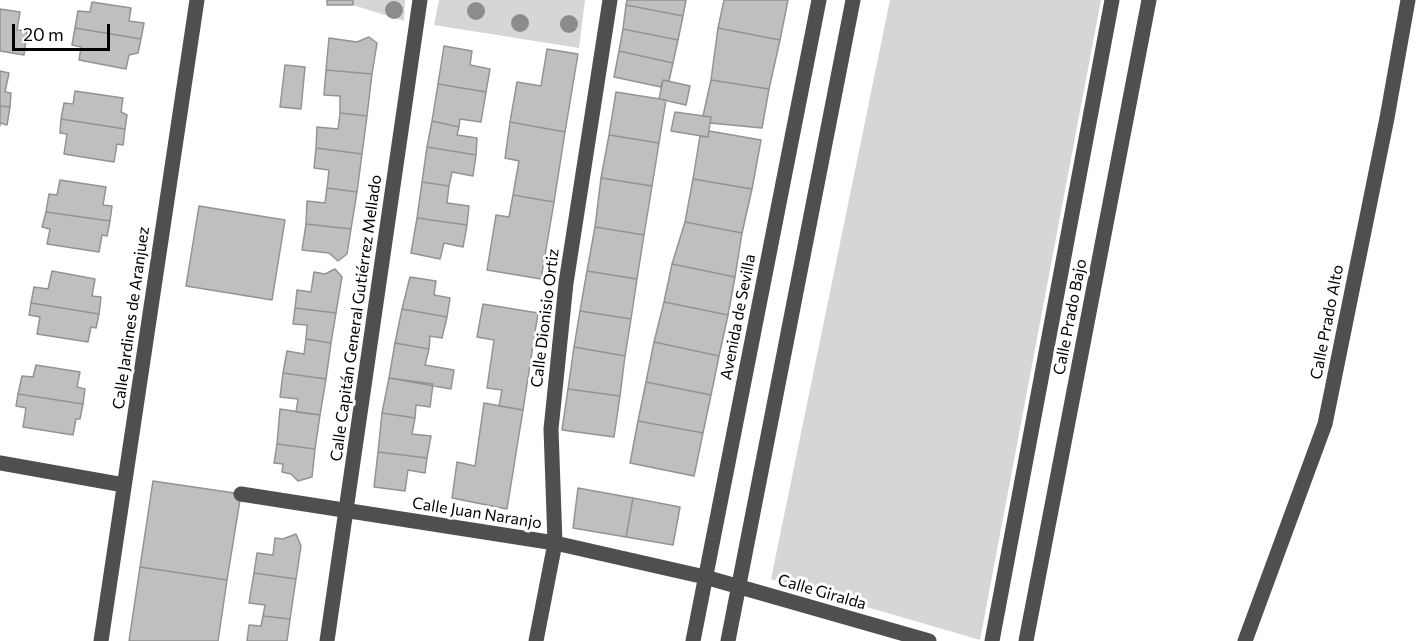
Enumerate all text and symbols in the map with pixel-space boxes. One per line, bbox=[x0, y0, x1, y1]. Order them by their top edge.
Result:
scale bar bbox=[15, 12, 112, 50]
text: 20 m bbox=[23, 23, 64, 45]
street label: Calle Capitán General Gutiérrez Mellado bbox=[326, 173, 386, 463]
street label: Calle Jardines de Aranjuez bbox=[109, 225, 153, 411]
street label: Calle Dionisio Ortiz bbox=[527, 247, 563, 389]
street label: Avenida de Sevilla bbox=[716, 252, 760, 382]
street label: Calle Prado Bajo bbox=[1049, 257, 1091, 377]
street label: Calle Prado Alto bbox=[1306, 263, 1348, 381]
street label: Calle Juan Naranjo bbox=[411, 493, 543, 533]
street label: Calle Giralda bbox=[776, 570, 868, 614]

